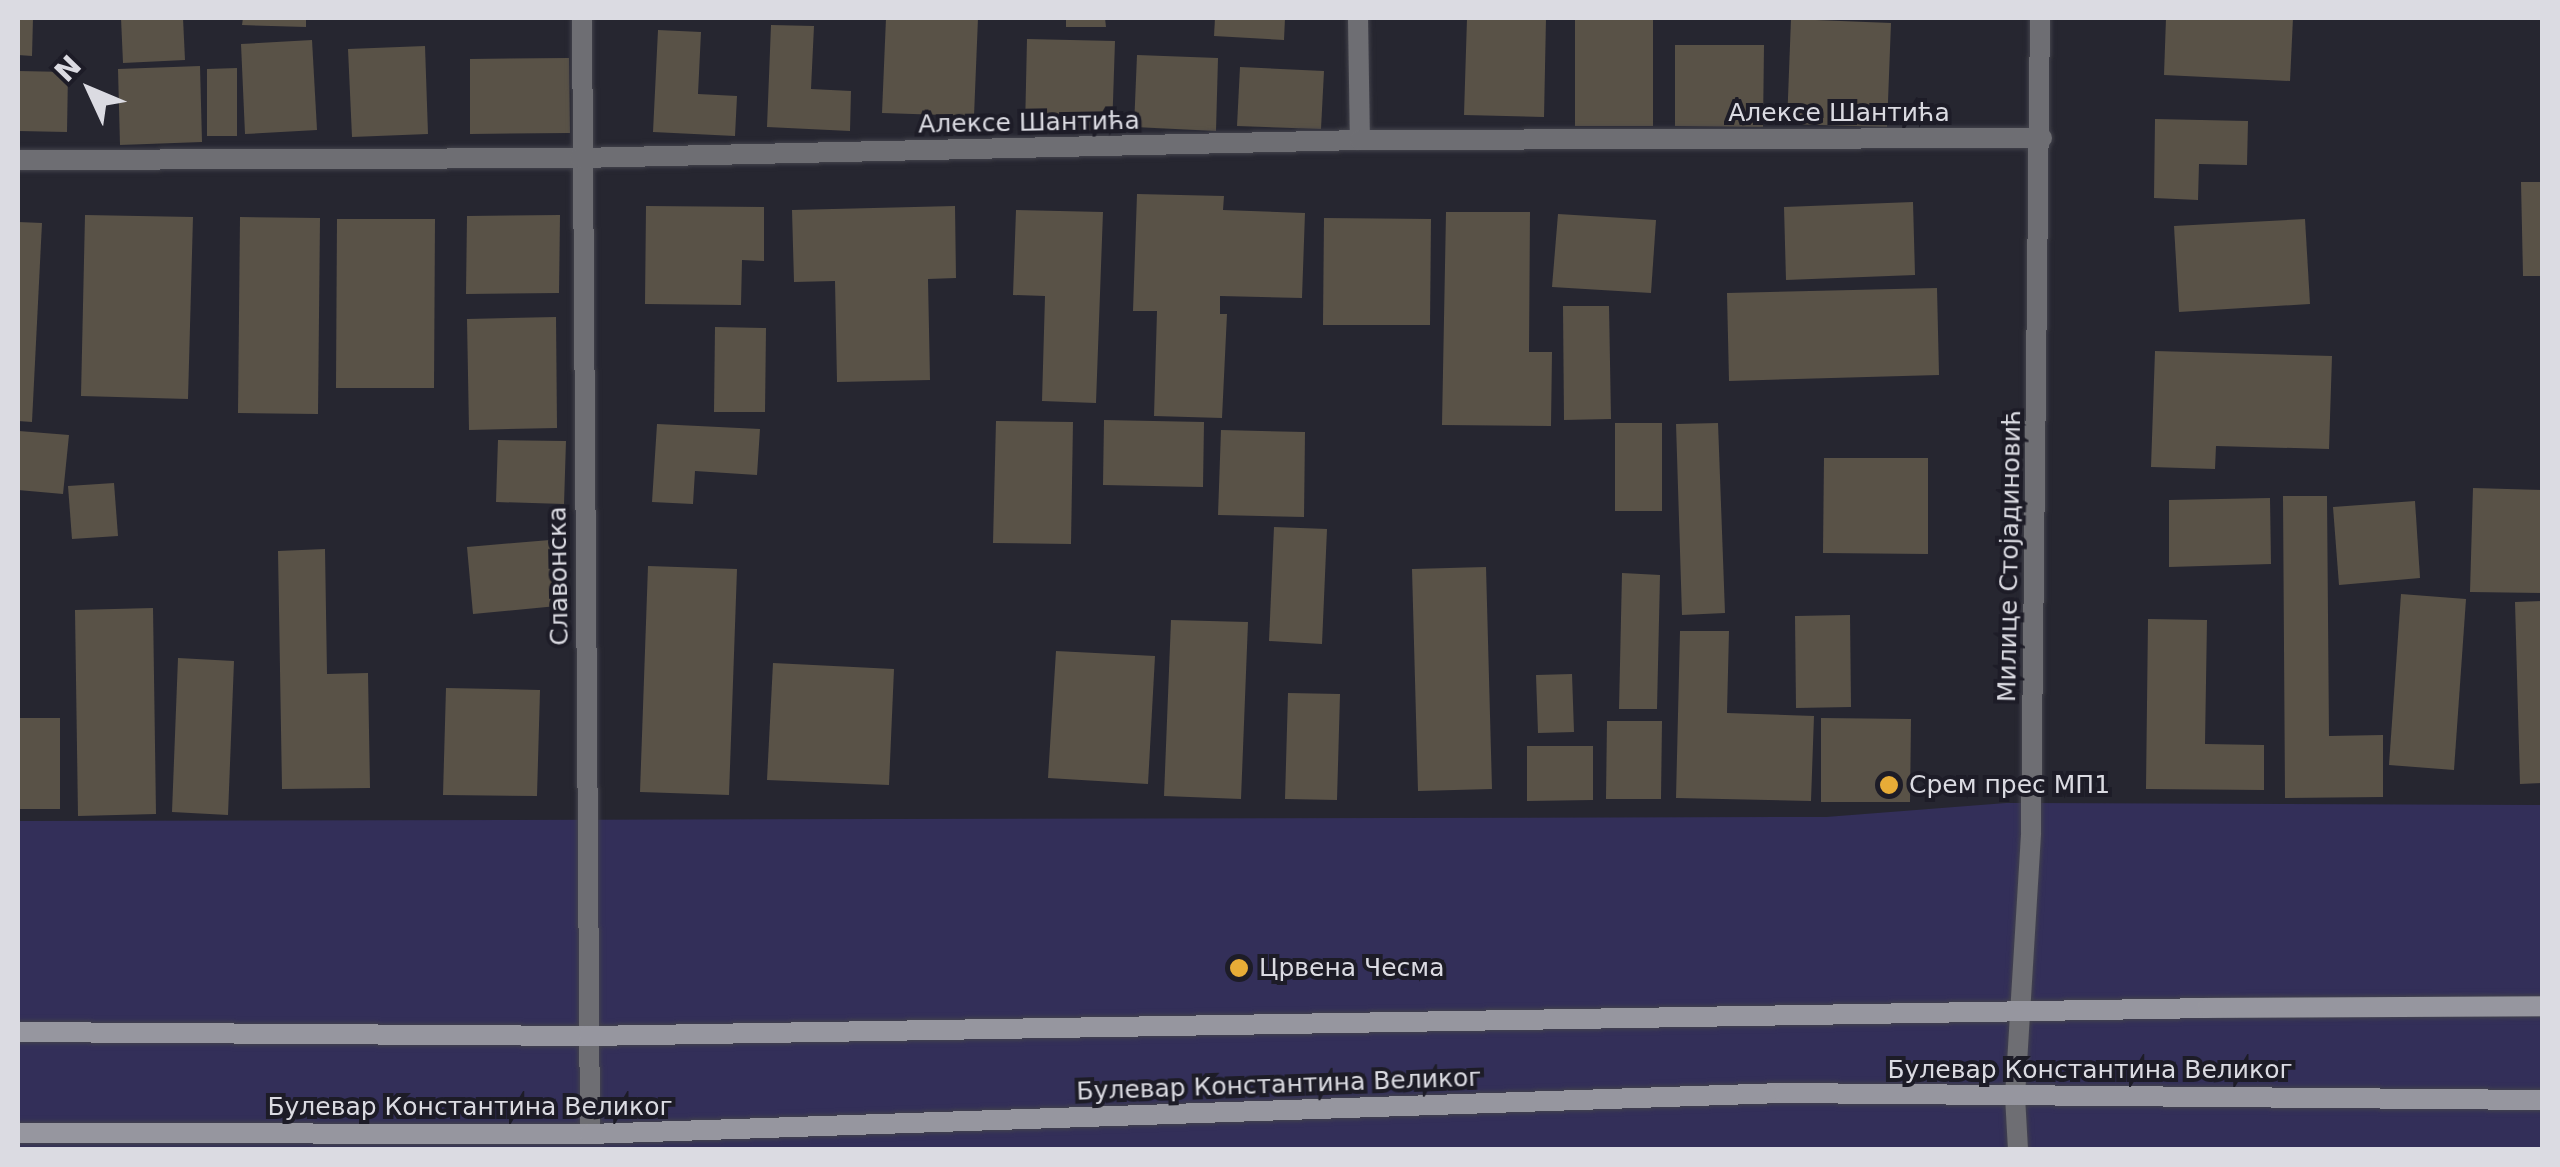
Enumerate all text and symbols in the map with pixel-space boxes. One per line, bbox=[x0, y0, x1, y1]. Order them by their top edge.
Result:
north arrow bbox=[40, 40, 140, 140]
text: N bbox=[48, 49, 88, 89]
street label: Алексе Шантића bbox=[1728, 98, 1950, 128]
street label: Алексе Шантића bbox=[918, 106, 1140, 140]
street label: Милице Стојадиновић bbox=[1992, 410, 2028, 702]
street label: Славонска bbox=[543, 506, 575, 646]
place label: Срем прес МП1 bbox=[1909, 770, 2110, 800]
marker: Срем прес МП1 bbox=[1878, 774, 1900, 796]
place label: Црвена Чесма bbox=[1259, 953, 1444, 983]
marker: Црвена Чесма bbox=[1228, 957, 1250, 979]
street label: Булевар Константина Великог bbox=[1887, 1055, 2293, 1085]
street label: Булевар Константина Великог bbox=[1076, 1063, 1482, 1107]
street label: Булевар Константина Великог bbox=[267, 1092, 673, 1122]

